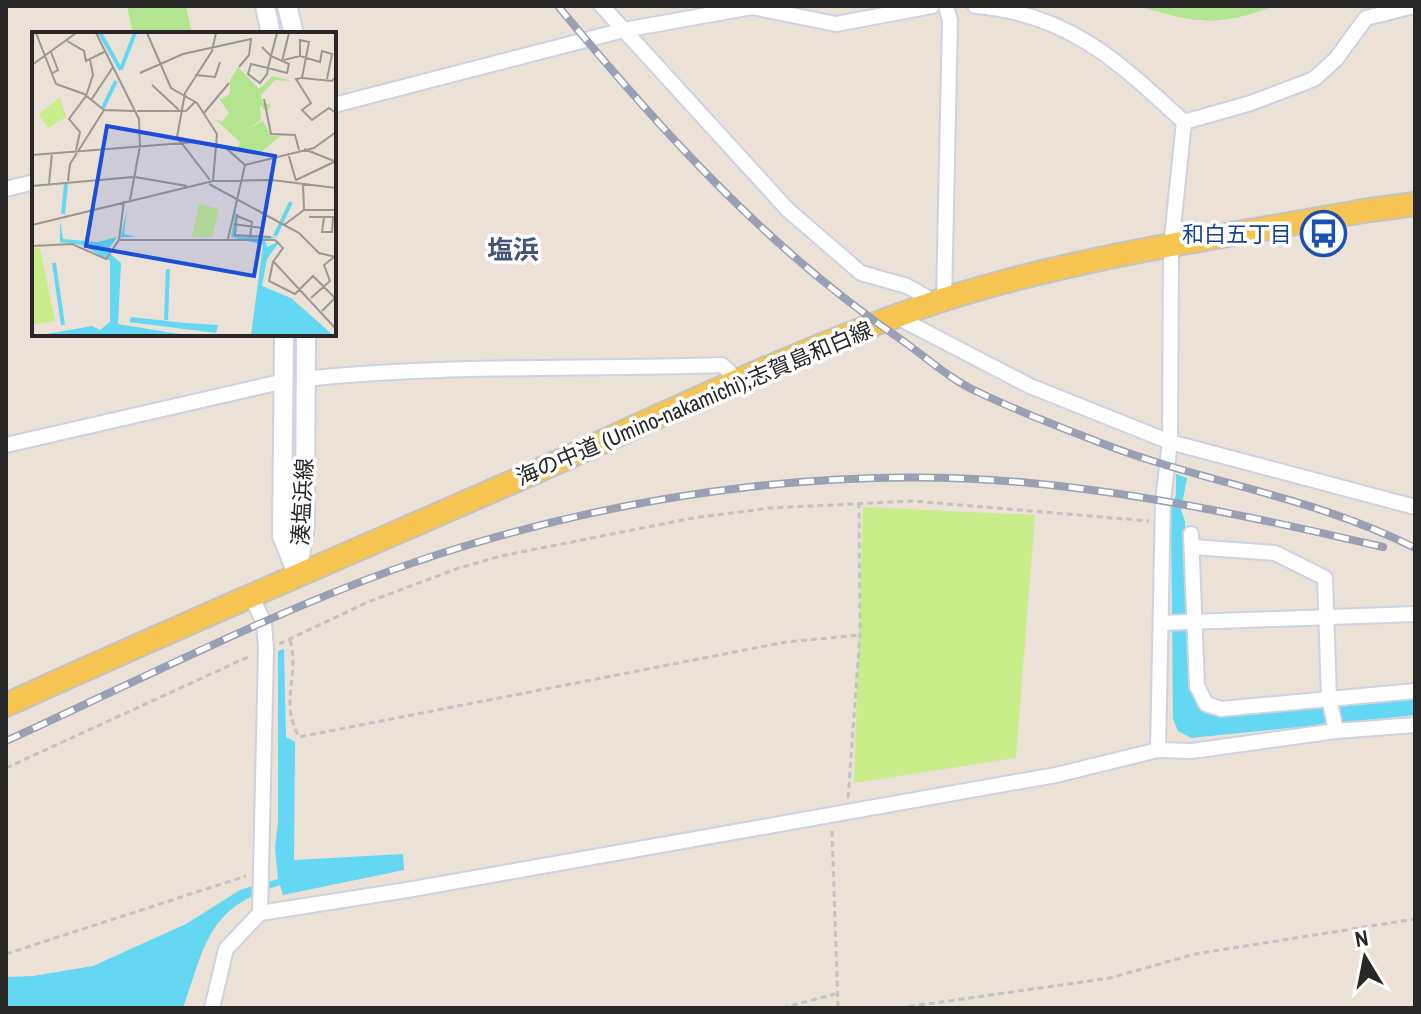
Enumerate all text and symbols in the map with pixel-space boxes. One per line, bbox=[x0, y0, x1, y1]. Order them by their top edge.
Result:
inset map bbox=[32, 32, 336, 336]
bus stop icon: 和白五丁目 bbox=[1299, 210, 1347, 258]
place label: 和白五丁目 bbox=[1182, 219, 1292, 249]
district label: 塩浜 bbox=[487, 232, 539, 267]
street label: 海の中道 (Umino-nakamichi);志賀島和白線 bbox=[511, 314, 877, 492]
street label: 湊塩浜線 bbox=[285, 457, 319, 547]
north arrow bbox=[1325, 918, 1405, 998]
text: N bbox=[1353, 922, 1371, 954]

